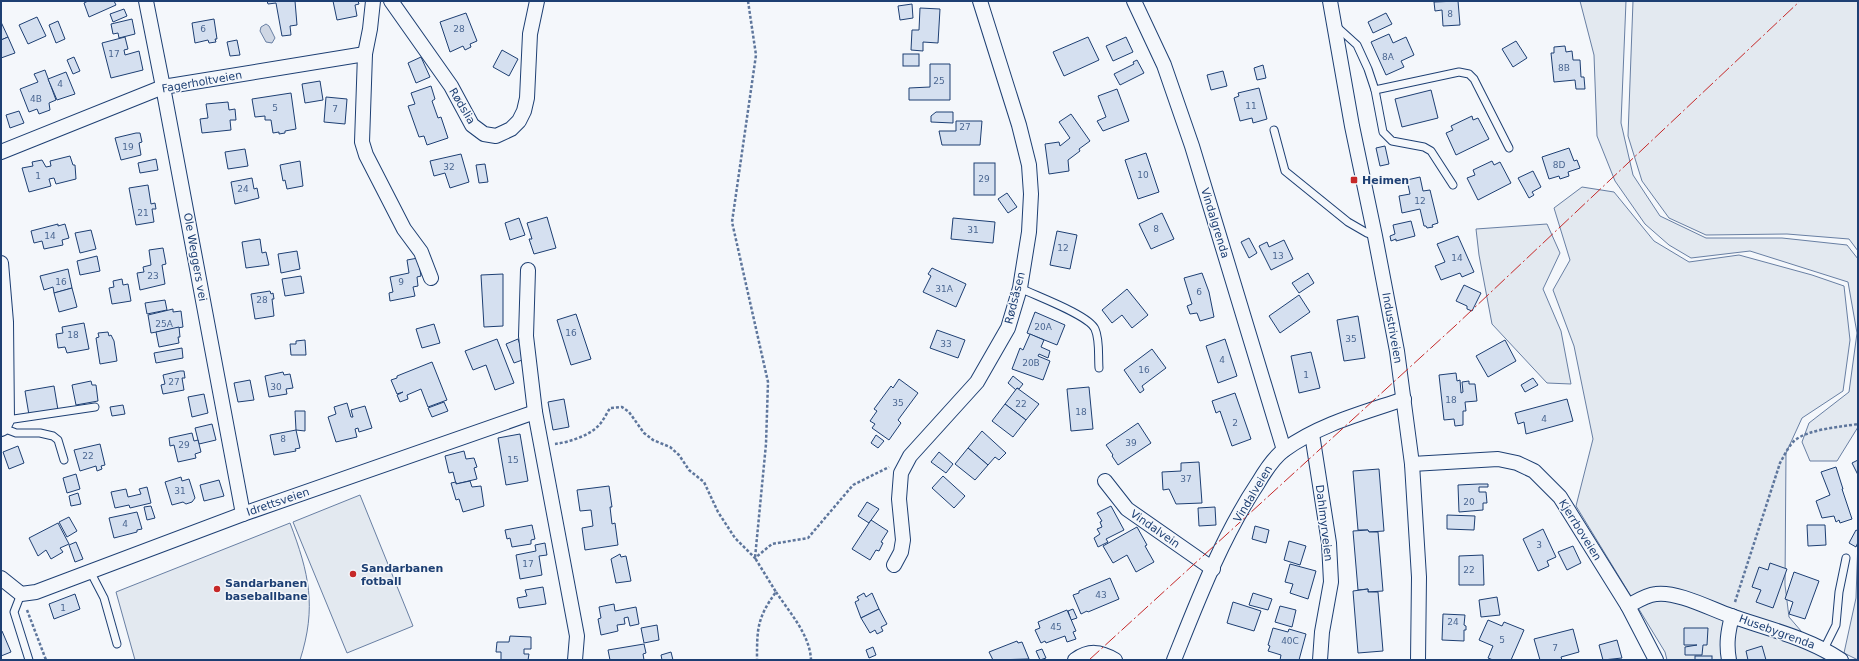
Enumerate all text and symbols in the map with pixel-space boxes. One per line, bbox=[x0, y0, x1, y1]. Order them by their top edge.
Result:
house number: 8 bbox=[1447, 9, 1453, 19]
house number: 6 bbox=[200, 24, 206, 34]
house number: 28 bbox=[453, 24, 465, 34]
house number: 17 bbox=[108, 49, 120, 59]
house number: 8A bbox=[1382, 52, 1395, 62]
house number: 8B bbox=[1558, 63, 1570, 73]
street label: Fagerholtveien bbox=[161, 69, 243, 95]
house number: 25 bbox=[933, 76, 945, 86]
house number: 4 bbox=[57, 79, 63, 89]
street label: Rødslia bbox=[446, 86, 478, 126]
house number: 4B bbox=[30, 94, 42, 104]
house number: 11 bbox=[1245, 101, 1257, 111]
house number: 5 bbox=[272, 103, 278, 113]
house number: 7 bbox=[332, 104, 338, 114]
house number: 27 bbox=[959, 122, 971, 132]
house number: 19 bbox=[122, 142, 134, 152]
house number: 8D bbox=[1553, 160, 1565, 170]
house number: 32 bbox=[443, 162, 455, 172]
house number: 10 bbox=[1137, 170, 1149, 180]
house number: 1 bbox=[35, 171, 41, 181]
house number: 29 bbox=[978, 174, 990, 184]
place label: Heimen bbox=[1362, 174, 1409, 187]
marker: Heimen bbox=[1349, 175, 1359, 185]
house number: 24 bbox=[237, 184, 249, 194]
street label: Vindalgrenda bbox=[1198, 186, 1232, 260]
house number: 12 bbox=[1414, 196, 1426, 206]
house number: 21 bbox=[137, 208, 149, 218]
street label: Ole Weggers vei bbox=[181, 212, 209, 302]
house number: 8 bbox=[1153, 224, 1159, 234]
house number: 31 bbox=[967, 225, 979, 235]
house number: 14 bbox=[44, 231, 56, 241]
house number: 12 bbox=[1057, 243, 1069, 253]
house number: 13 bbox=[1272, 251, 1284, 261]
house number: 14 bbox=[1451, 253, 1463, 263]
house number: 23 bbox=[147, 271, 159, 281]
street label: Rødsåsen bbox=[1002, 271, 1028, 325]
house number: 16 bbox=[55, 277, 67, 287]
house number: 9 bbox=[398, 277, 404, 287]
house number: 31A bbox=[935, 284, 954, 294]
house number: 6 bbox=[1196, 287, 1202, 297]
street label: Industriveien bbox=[1379, 291, 1405, 365]
house number: 28 bbox=[256, 295, 268, 305]
house number: 25A bbox=[155, 319, 174, 329]
house number: 20A bbox=[1034, 322, 1053, 332]
house number: 16 bbox=[565, 328, 577, 338]
house number: 18 bbox=[67, 330, 79, 340]
house number: 35 bbox=[1345, 334, 1357, 344]
house number: 33 bbox=[940, 339, 952, 349]
house number: 4 bbox=[1219, 355, 1225, 365]
house number: 20B bbox=[1022, 358, 1040, 368]
house number: 16 bbox=[1138, 365, 1150, 375]
house number: 1 bbox=[1303, 370, 1309, 380]
house number: 27 bbox=[168, 377, 180, 387]
house number: 30 bbox=[270, 382, 282, 392]
house number: 18 bbox=[1445, 395, 1457, 405]
house number: 35 bbox=[892, 398, 904, 408]
house number: 22 bbox=[1015, 399, 1027, 409]
house number: 18 bbox=[1075, 407, 1087, 417]
house number: 4 bbox=[1541, 414, 1547, 424]
house number: 2 bbox=[1232, 418, 1238, 428]
house number: 8 bbox=[280, 434, 286, 444]
house number: 39 bbox=[1125, 438, 1137, 448]
house number: 29 bbox=[178, 440, 190, 450]
house number: 22 bbox=[82, 451, 94, 461]
house number: 15 bbox=[507, 455, 519, 465]
street label: Vindalveien bbox=[1231, 463, 1275, 525]
house number: 37 bbox=[1180, 474, 1192, 484]
street label: Dahlmyrveien bbox=[1313, 484, 1335, 562]
street label: Idrettsveien bbox=[245, 485, 311, 519]
house number: 31 bbox=[174, 486, 186, 496]
house number: 20 bbox=[1463, 497, 1475, 507]
street label: Kjerrboveien bbox=[1556, 497, 1604, 563]
street label: Vindalvein bbox=[1128, 507, 1182, 551]
house number: 4 bbox=[122, 519, 128, 529]
house number: 3 bbox=[1536, 540, 1542, 550]
house number: 17 bbox=[522, 559, 534, 569]
place label: Sandarbanen fotball bbox=[361, 562, 443, 588]
house number: 22 bbox=[1463, 565, 1475, 575]
marker: Sandarbanen fotball bbox=[348, 569, 358, 579]
place label: Sandarbanen baseballbane bbox=[225, 577, 308, 603]
marker: Sandarbanen baseballbane bbox=[212, 584, 222, 594]
house number: 43 bbox=[1095, 590, 1107, 600]
house number: 1 bbox=[60, 603, 66, 613]
street label: Husebygrenda bbox=[1737, 612, 1817, 652]
house number: 24 bbox=[1447, 617, 1459, 627]
house number: 45 bbox=[1050, 622, 1062, 632]
house number: 5 bbox=[1499, 635, 1505, 645]
house number: 40C bbox=[1281, 636, 1299, 646]
house number: 7 bbox=[1552, 643, 1558, 653]

